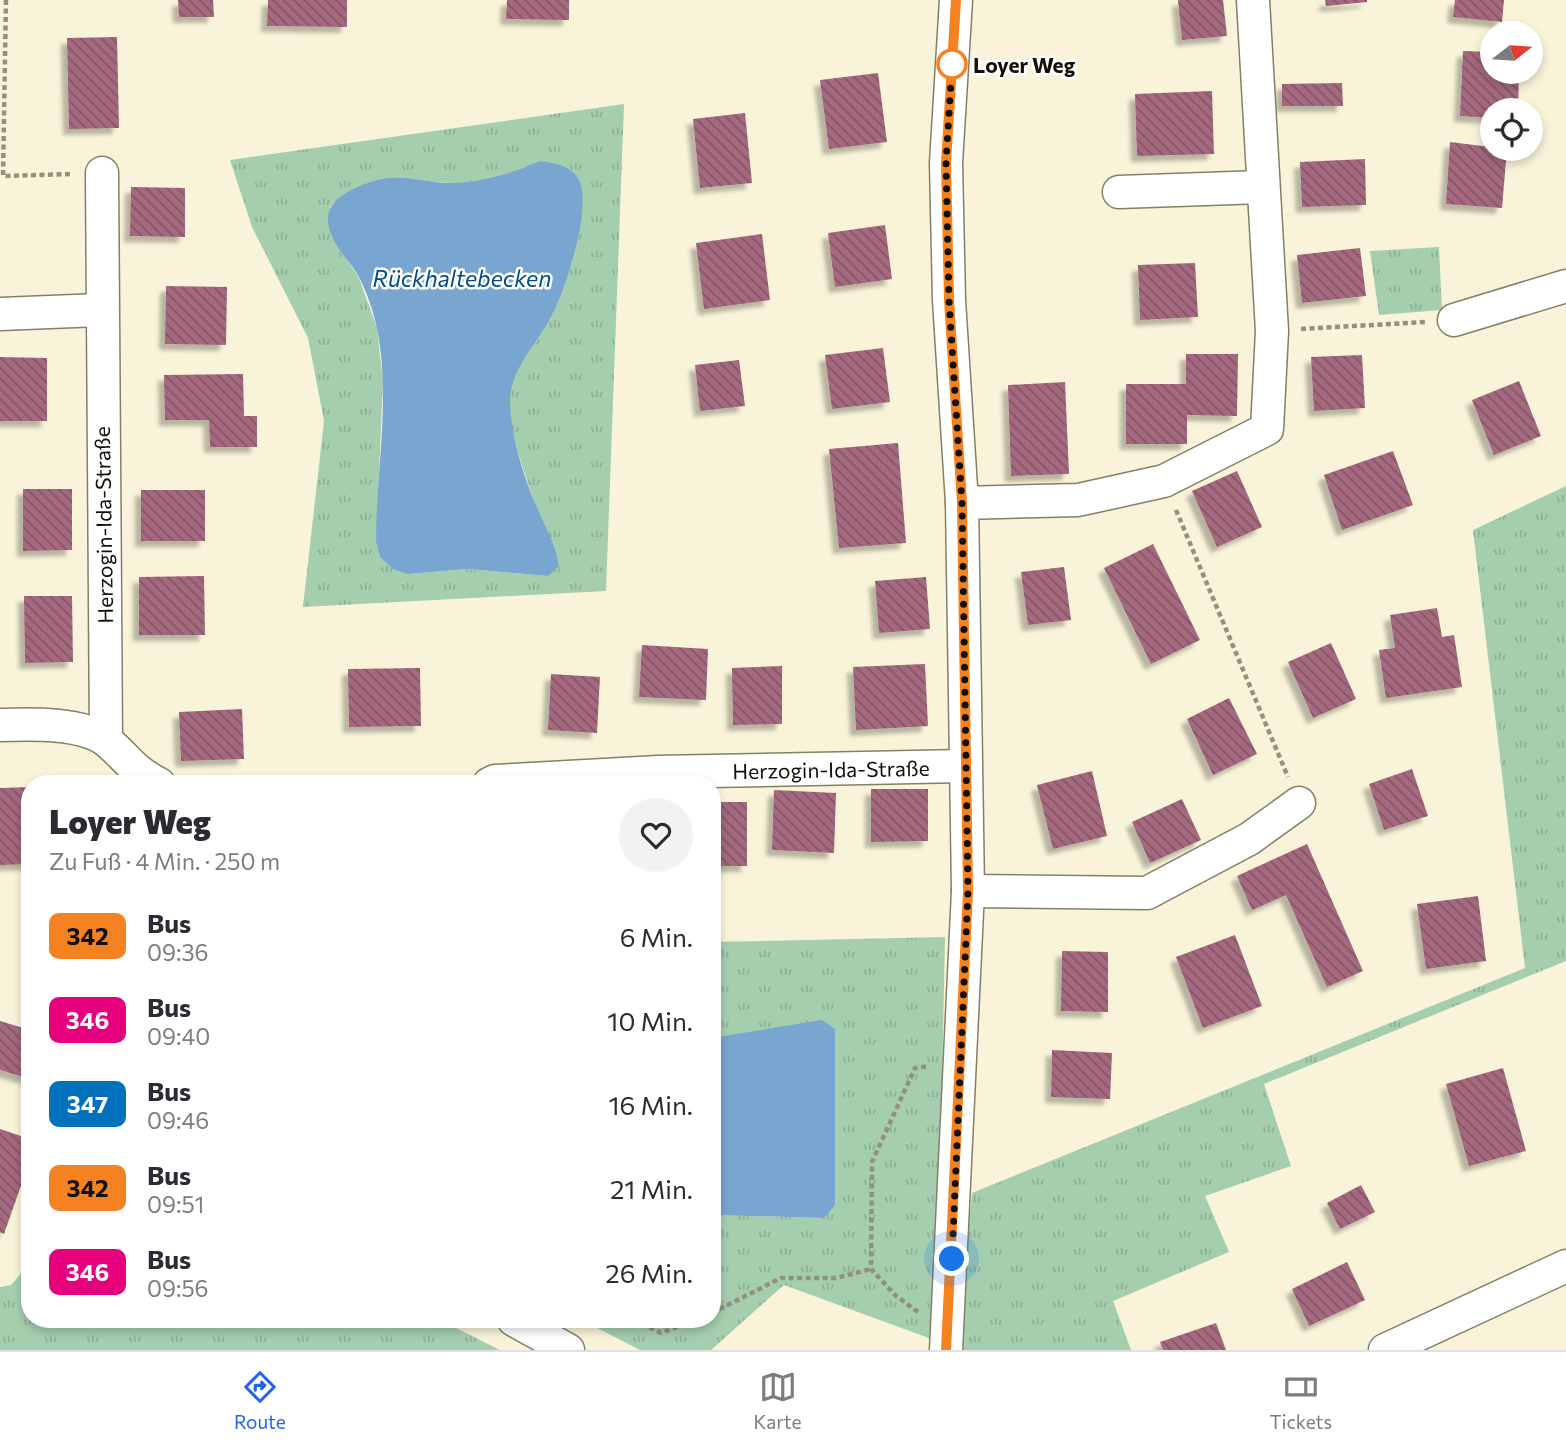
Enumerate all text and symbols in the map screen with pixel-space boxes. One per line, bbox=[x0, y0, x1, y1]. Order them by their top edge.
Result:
north arrow bbox=[1480, 21, 1544, 84]
map controls bbox=[1480, 21, 1543, 161]
marker: Loyer Weg bbox=[937, 49, 967, 79]
place label: Loyer Weg bbox=[973, 52, 1076, 77]
button: locate bbox=[1480, 98, 1543, 161]
water label: Rückhaltebecken bbox=[373, 264, 551, 292]
street label: Herzogin-Ida-Straße bbox=[89, 426, 117, 624]
street label: Herzogin-Ida-Straße bbox=[732, 755, 930, 783]
button: heart bbox=[619, 798, 693, 872]
text: Loyer Weg bbox=[49, 800, 211, 841]
text: Zu Fuß · 4 Min. · 250 m bbox=[49, 847, 280, 875]
text: Bus bbox=[147, 907, 191, 938]
text: 342 bbox=[66, 921, 109, 950]
text: 6 Min. bbox=[620, 921, 693, 952]
text: 09:36 bbox=[147, 938, 208, 966]
text: Bus bbox=[147, 991, 191, 1022]
text: 346 bbox=[66, 1005, 109, 1034]
text: 10 Min. bbox=[607, 1005, 693, 1036]
text: 09:40 bbox=[147, 1022, 210, 1050]
text: Bus bbox=[147, 1075, 191, 1106]
text: 347 bbox=[67, 1089, 108, 1118]
text: 16 Min. bbox=[609, 1089, 693, 1120]
text: 09:46 bbox=[147, 1106, 209, 1134]
text: Bus bbox=[147, 1159, 191, 1190]
text: 342 bbox=[66, 1173, 109, 1202]
text: 21 Min. bbox=[610, 1173, 693, 1204]
text: 09:51 bbox=[147, 1190, 204, 1218]
your location bbox=[934, 1241, 969, 1276]
text: Bus bbox=[147, 1243, 191, 1274]
text: 346 bbox=[66, 1257, 109, 1286]
text: 26 Min. bbox=[605, 1257, 693, 1288]
text: 09:56 bbox=[147, 1274, 209, 1302]
tab: Route bbox=[234, 1368, 286, 1433]
tab: Karte bbox=[754, 1368, 802, 1433]
tab: Tickets bbox=[1269, 1368, 1332, 1433]

